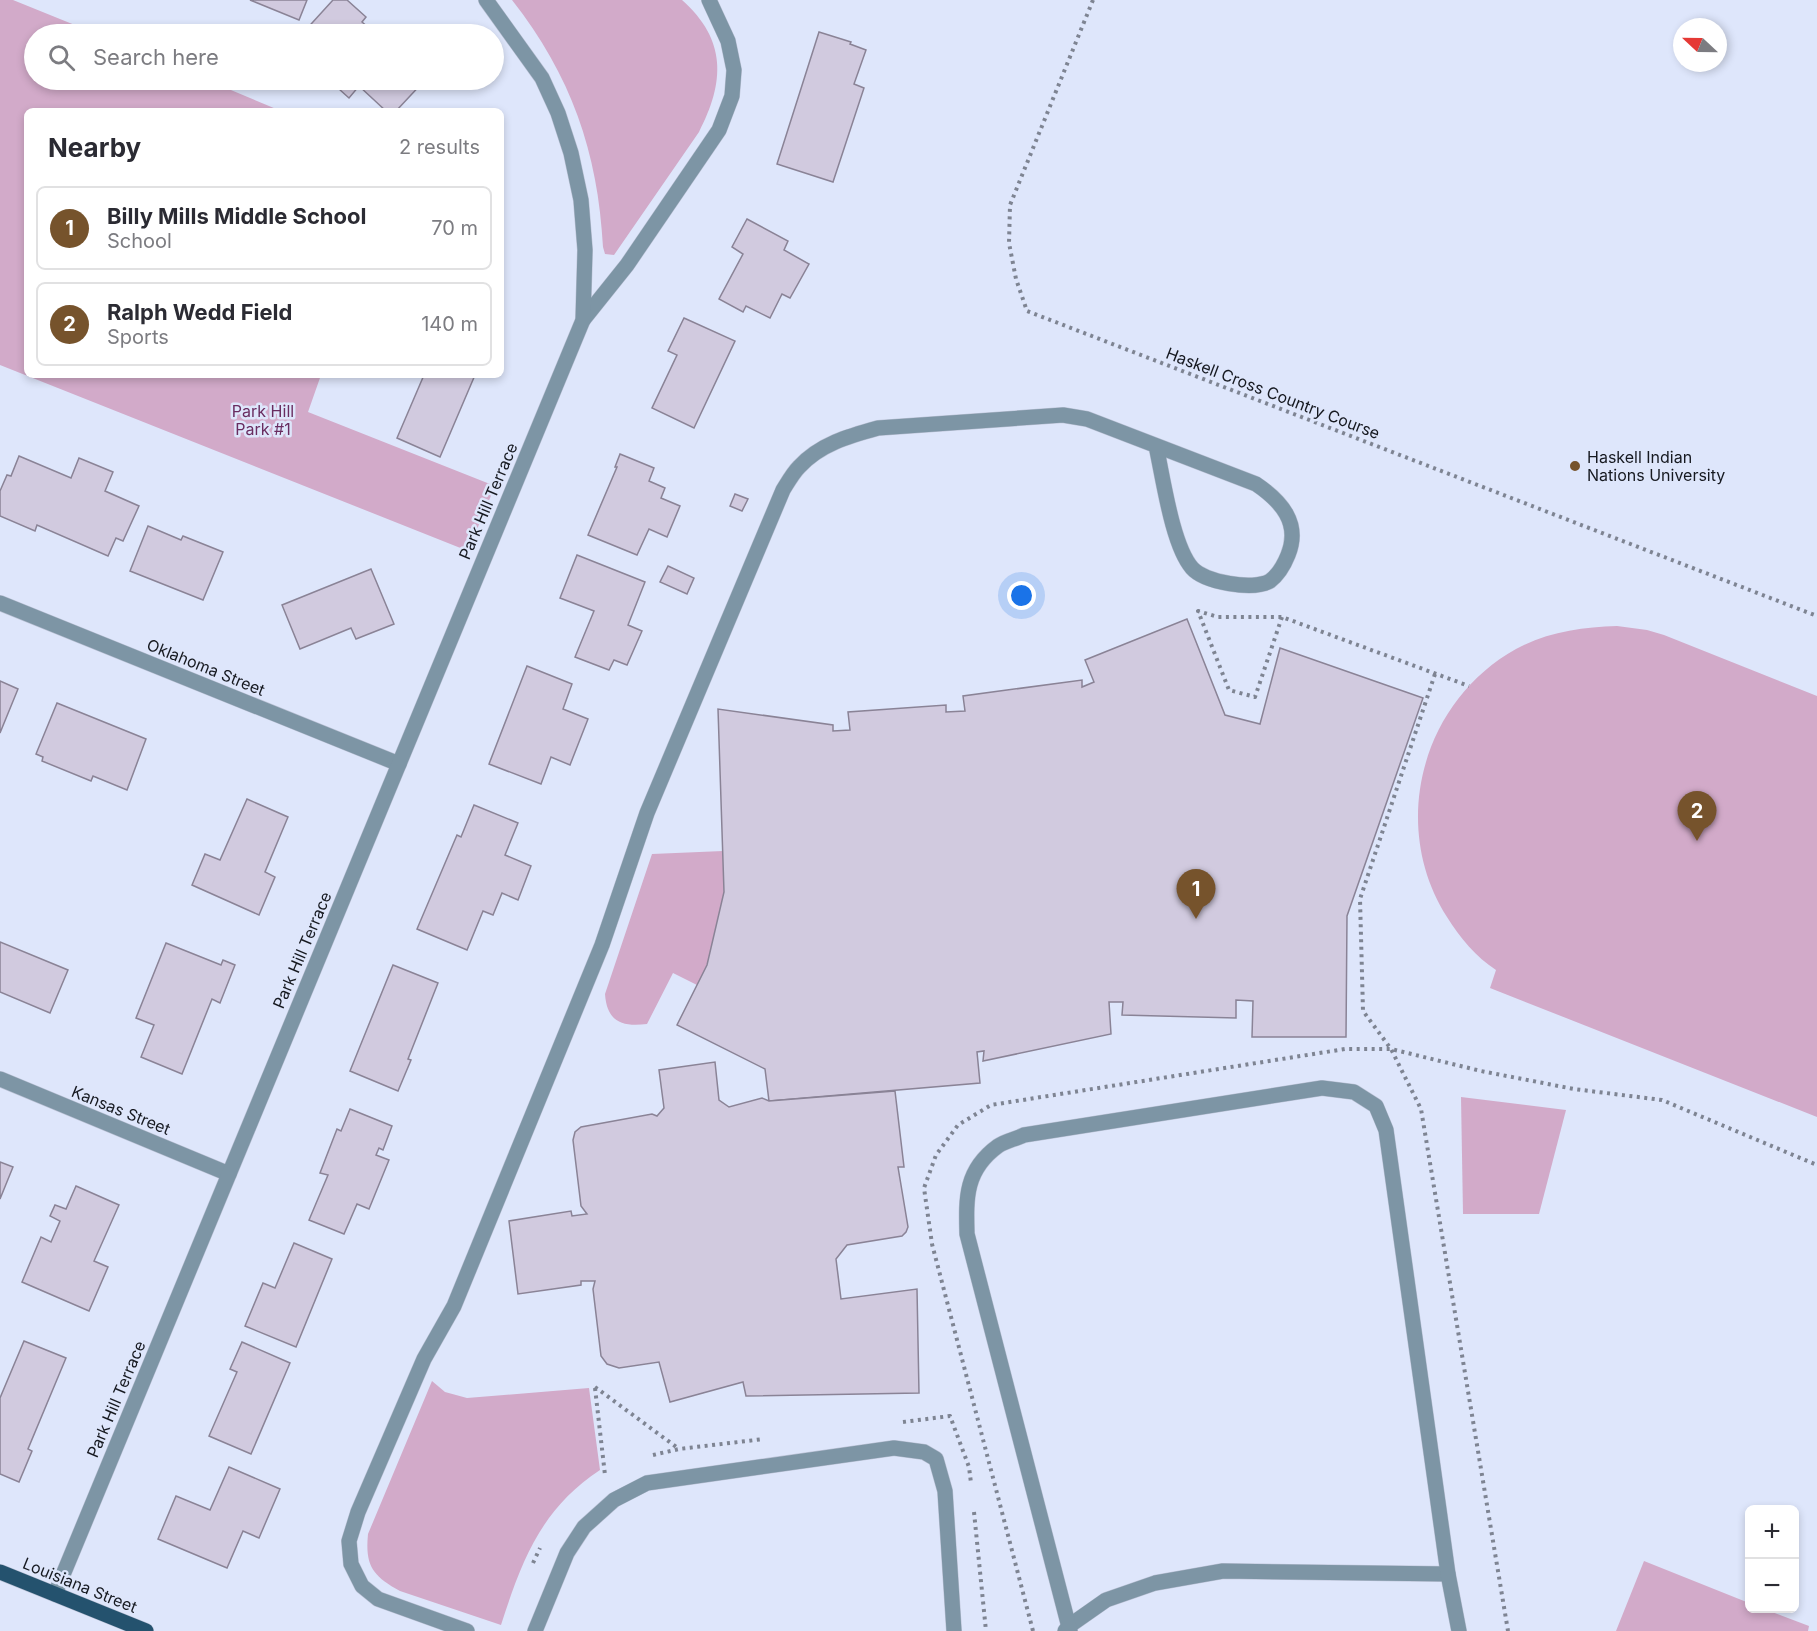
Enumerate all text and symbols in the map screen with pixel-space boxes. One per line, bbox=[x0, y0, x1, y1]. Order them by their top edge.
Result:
north arrow bbox=[1673, 18, 1727, 72]
search box bbox=[24, 24, 504, 90]
icon: search bbox=[45, 41, 78, 74]
text: Search here bbox=[93, 44, 219, 70]
text: Nearby bbox=[48, 132, 141, 163]
text: 2 results bbox=[399, 135, 480, 159]
text: Billy Mills Middle School bbox=[107, 203, 367, 229]
text: 1 bbox=[65, 216, 74, 240]
text: 70 m bbox=[431, 216, 478, 240]
text: School bbox=[107, 229, 172, 253]
text: Ralph Wedd Field bbox=[107, 299, 292, 325]
text: 2 bbox=[63, 312, 76, 336]
text: 140 m bbox=[421, 312, 478, 336]
text: Sports bbox=[107, 325, 169, 349]
street label: Haskell Cross Country Course bbox=[1163, 343, 1383, 443]
park label: Park Hill Park #1 bbox=[232, 401, 294, 439]
street label: Park Hill Terrace bbox=[454, 440, 522, 562]
place label: Haskell Indian Nations University bbox=[1587, 447, 1725, 485]
marker: Haskell Indian Nations University bbox=[1568, 459, 1582, 473]
your location bbox=[1007, 581, 1036, 610]
street label: Oklahoma Street bbox=[144, 634, 268, 700]
pin: 2 bbox=[1678, 792, 1716, 841]
pin: 1 bbox=[1176, 870, 1216, 919]
street label: Park Hill Terrace bbox=[268, 889, 336, 1011]
street label: Kansas Street bbox=[69, 1081, 173, 1139]
street label: Park Hill Terrace bbox=[82, 1338, 150, 1460]
map controls bbox=[1745, 1505, 1799, 1613]
button: + bbox=[1745, 1505, 1799, 1559]
street label: Louisiana Street bbox=[20, 1553, 140, 1617]
button: − bbox=[1745, 1559, 1799, 1613]

